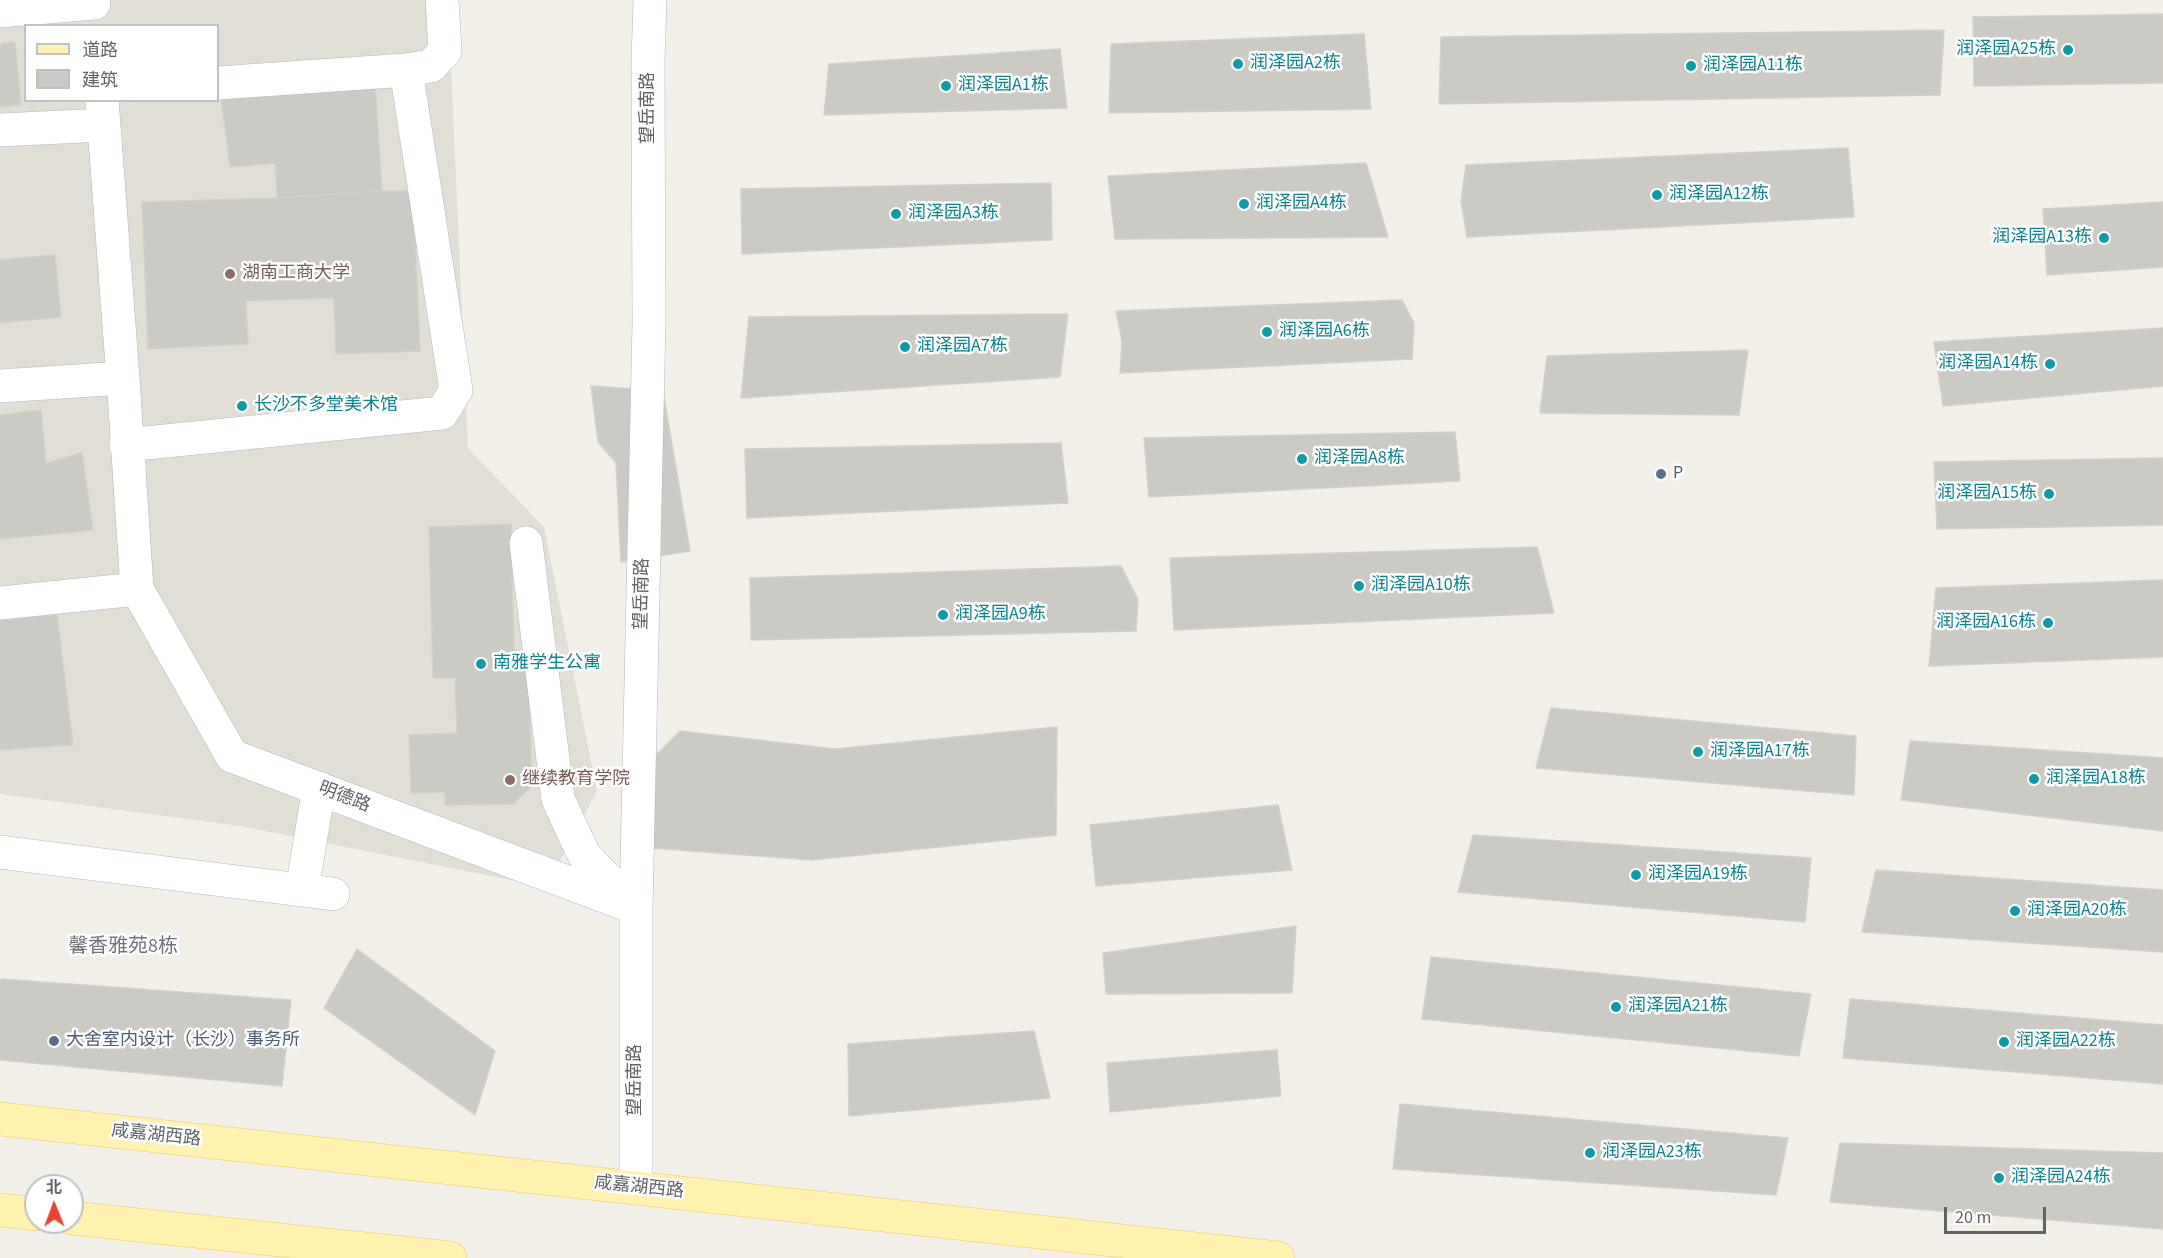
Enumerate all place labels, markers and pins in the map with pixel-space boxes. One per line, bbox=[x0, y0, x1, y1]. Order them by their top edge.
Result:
place label: 润泽园A25栋 bbox=[1956, 39, 2056, 61]
marker: 润泽园A25栋 bbox=[2061, 43, 2075, 57]
place label: 润泽园A2栋 bbox=[1250, 53, 1341, 75]
place label: 润泽园A11栋 bbox=[1703, 55, 1803, 77]
marker: 润泽园A2栋 bbox=[1231, 57, 1245, 71]
marker: 润泽园A11栋 bbox=[1684, 59, 1698, 73]
place label: 润泽园A1栋 bbox=[958, 75, 1049, 97]
marker: 润泽园A1栋 bbox=[939, 79, 953, 93]
place label: 润泽园A12栋 bbox=[1669, 184, 1769, 206]
marker: 润泽园A12栋 bbox=[1650, 188, 1664, 202]
place label: 润泽园A4栋 bbox=[1256, 193, 1347, 215]
marker: 润泽园A4栋 bbox=[1237, 197, 1251, 211]
place label: 润泽园A3栋 bbox=[908, 203, 999, 225]
marker: 润泽园A3栋 bbox=[889, 207, 903, 221]
place label: 润泽园A13栋 bbox=[1992, 227, 2092, 249]
marker: 润泽园A13栋 bbox=[2097, 231, 2111, 245]
place label: 湖南工商大学 bbox=[242, 263, 350, 285]
marker: 湖南工商大学 bbox=[223, 267, 237, 281]
place label: 润泽园A6栋 bbox=[1279, 321, 1370, 343]
marker: 润泽园A6栋 bbox=[1260, 325, 1274, 339]
place label: 润泽园A7栋 bbox=[917, 336, 1008, 358]
marker: 润泽园A7栋 bbox=[898, 340, 912, 354]
place label: 润泽园A14栋 bbox=[1938, 353, 2038, 375]
marker: 润泽园A14栋 bbox=[2043, 357, 2057, 371]
place label: 长沙不多堂美术馆 bbox=[254, 395, 398, 417]
marker: 长沙不多堂美术馆 bbox=[235, 399, 249, 413]
place label: 润泽园A8栋 bbox=[1314, 448, 1405, 470]
marker: 润泽园A8栋 bbox=[1295, 452, 1309, 466]
place label: P bbox=[1673, 463, 1683, 485]
marker: P bbox=[1654, 467, 1668, 481]
place label: 润泽园A15栋 bbox=[1937, 483, 2037, 505]
marker: 润泽园A15栋 bbox=[2042, 487, 2056, 501]
place label: 润泽园A10栋 bbox=[1371, 575, 1471, 597]
marker: 润泽园A10栋 bbox=[1352, 579, 1366, 593]
place label: 润泽园A9栋 bbox=[955, 604, 1046, 626]
marker: 润泽园A9栋 bbox=[936, 608, 950, 622]
place label: 润泽园A16栋 bbox=[1936, 612, 2036, 634]
marker: 润泽园A16栋 bbox=[2041, 616, 2055, 630]
place label: 南雅学生公寓 bbox=[493, 653, 601, 675]
marker: 南雅学生公寓 bbox=[474, 657, 488, 671]
place label: 润泽园A17栋 bbox=[1710, 741, 1810, 763]
marker: 润泽园A17栋 bbox=[1691, 745, 1705, 759]
place label: 润泽园A18栋 bbox=[2046, 768, 2146, 790]
place label: 继续教育学院 bbox=[522, 769, 630, 791]
marker: 润泽园A18栋 bbox=[2027, 772, 2041, 786]
marker: 继续教育学院 bbox=[503, 773, 517, 787]
place label: 润泽园A19栋 bbox=[1648, 864, 1748, 886]
marker: 润泽园A19栋 bbox=[1629, 868, 1643, 882]
place label: 润泽园A20栋 bbox=[2027, 900, 2127, 922]
marker: 润泽园A20栋 bbox=[2008, 904, 2022, 918]
place label: 润泽园A21栋 bbox=[1628, 996, 1728, 1018]
marker: 润泽园A21栋 bbox=[1609, 1000, 1623, 1014]
place label: 大舍室内设计（长沙）事务所 bbox=[66, 1030, 300, 1052]
place label: 润泽园A22栋 bbox=[2016, 1031, 2116, 1053]
marker: 大舍室内设计（长沙）事务所 bbox=[47, 1034, 61, 1048]
marker: 润泽园A22栋 bbox=[1997, 1035, 2011, 1049]
place label: 润泽园A23栋 bbox=[1602, 1142, 1702, 1164]
marker: 润泽园A23栋 bbox=[1583, 1146, 1597, 1160]
place label: 润泽园A24栋 bbox=[2011, 1167, 2111, 1189]
marker: 润泽园A24栋 bbox=[1992, 1171, 2006, 1185]

